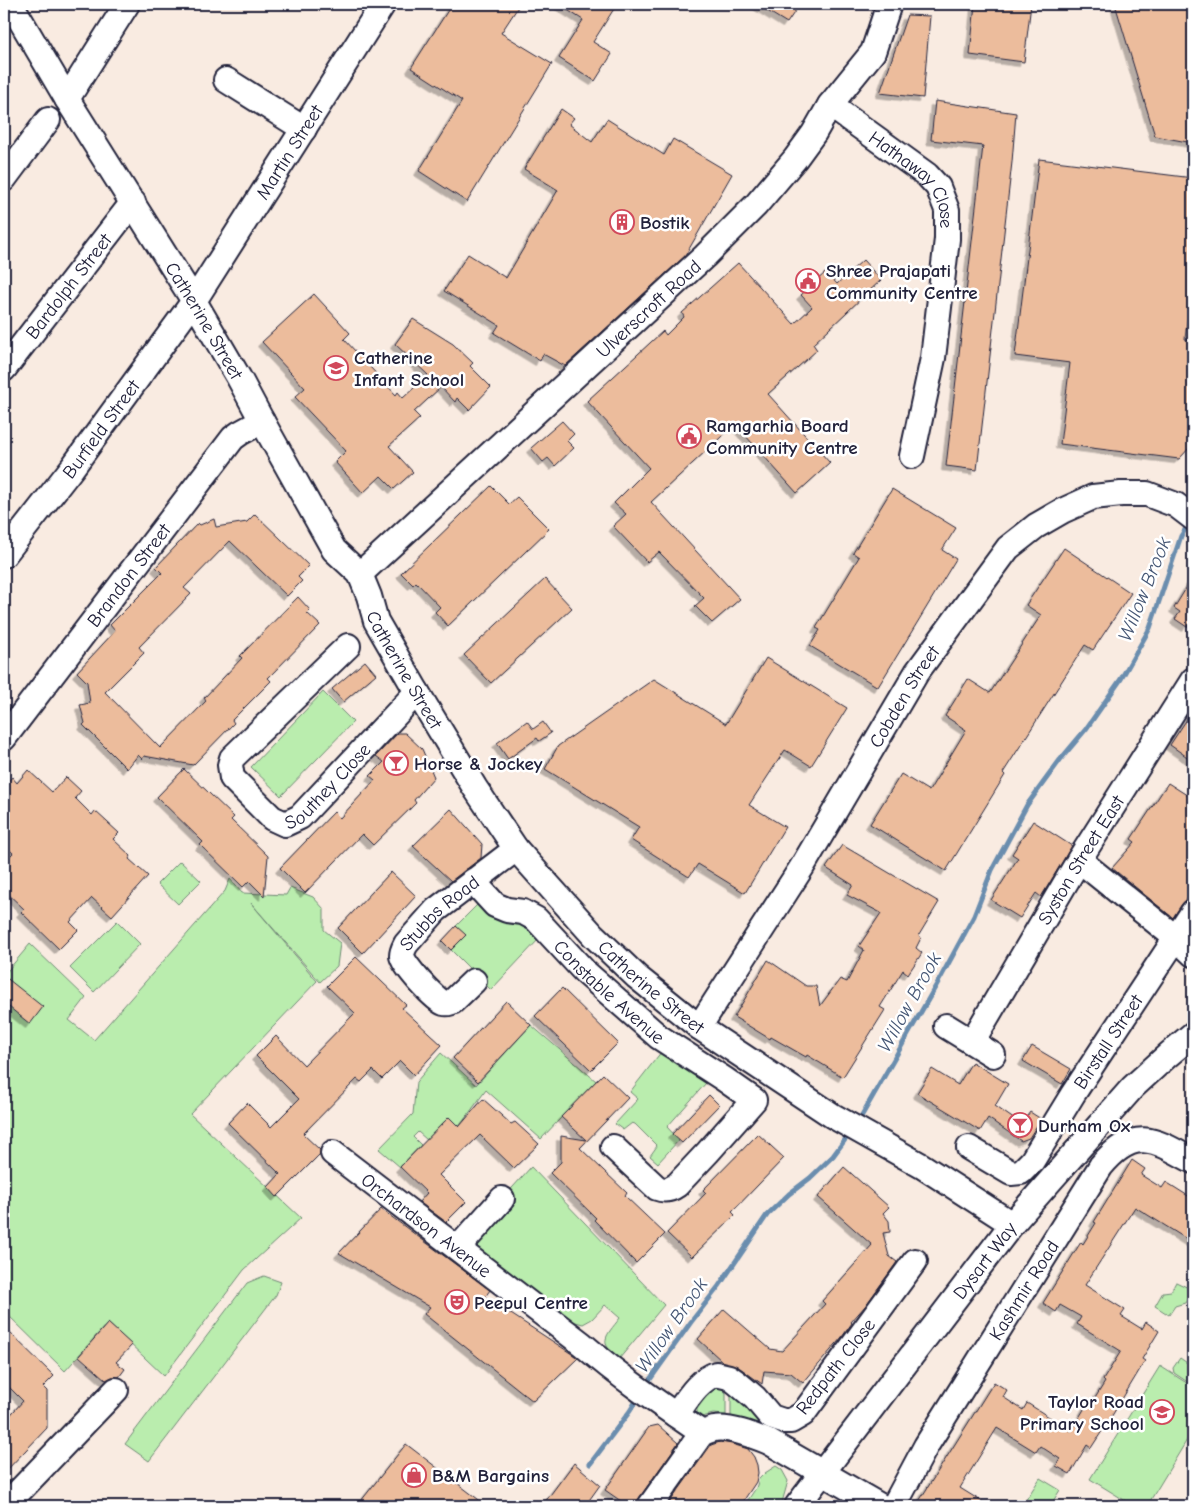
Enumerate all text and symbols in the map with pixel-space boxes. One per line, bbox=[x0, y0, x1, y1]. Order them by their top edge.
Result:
street label: Martin Street bbox=[252, 101, 328, 204]
street label: Hathaway Close bbox=[864, 127, 957, 228]
building icon: Bostik bbox=[609, 209, 635, 235]
place label: Bostik bbox=[640, 212, 690, 234]
street label: Bardolph Street bbox=[21, 229, 117, 344]
street label: Ulverscroft Road bbox=[592, 255, 706, 363]
street label: Catherine Street bbox=[160, 258, 248, 384]
place label: Shree Prajapati Community Centre bbox=[826, 260, 978, 304]
public building icon: Shree Prajapati Community Centre bbox=[795, 268, 821, 294]
place label: Catherine Infant School bbox=[354, 347, 464, 391]
school or university icon: Catherine Infant School bbox=[323, 355, 349, 381]
street label: Burfield Street bbox=[58, 375, 145, 483]
place label: Ramgarhia Board Community Centre bbox=[706, 415, 858, 459]
public building icon: Ramgarhia Board Community Centre bbox=[676, 423, 702, 449]
street label: Brandon Street bbox=[83, 519, 176, 632]
water label: Willow Brook bbox=[1113, 533, 1176, 645]
street label: Catherine Street bbox=[362, 609, 447, 733]
street label: Cobden Street bbox=[865, 641, 945, 752]
street label: Southey Close bbox=[281, 739, 375, 835]
bar icon: Horse & Jockey bbox=[383, 750, 409, 776]
place label: Horse & Jockey bbox=[414, 753, 543, 775]
street label: Syston Street East bbox=[1033, 791, 1129, 929]
street label: Stubbs Road bbox=[395, 871, 484, 956]
street label: Constable Avenue bbox=[549, 936, 669, 1049]
street label: Catherine Street bbox=[593, 936, 708, 1040]
water label: Willow Brook bbox=[873, 948, 946, 1056]
street label: Birstall Street bbox=[1069, 990, 1148, 1093]
bar icon: Durham Ox bbox=[1007, 1112, 1033, 1138]
place label: Durham Ox bbox=[1038, 1115, 1131, 1137]
street label: Orchardson Avenue bbox=[357, 1169, 495, 1282]
street label: Dysart Way bbox=[949, 1218, 1022, 1304]
street label: Kashmir Road bbox=[985, 1237, 1064, 1344]
water label: Willow Brook bbox=[630, 1273, 713, 1377]
theatre icon: Peepul Centre bbox=[444, 1289, 470, 1315]
place label: Peepul Centre bbox=[474, 1292, 588, 1314]
street label: Redpath Close bbox=[792, 1314, 880, 1419]
place label: Taylor Road Primary School bbox=[1020, 1391, 1144, 1435]
school or university icon: Taylor Road Primary School bbox=[1149, 1399, 1175, 1425]
shop icon: B&M Bargains bbox=[401, 1462, 427, 1488]
place label: B&M Bargains bbox=[432, 1465, 549, 1487]

